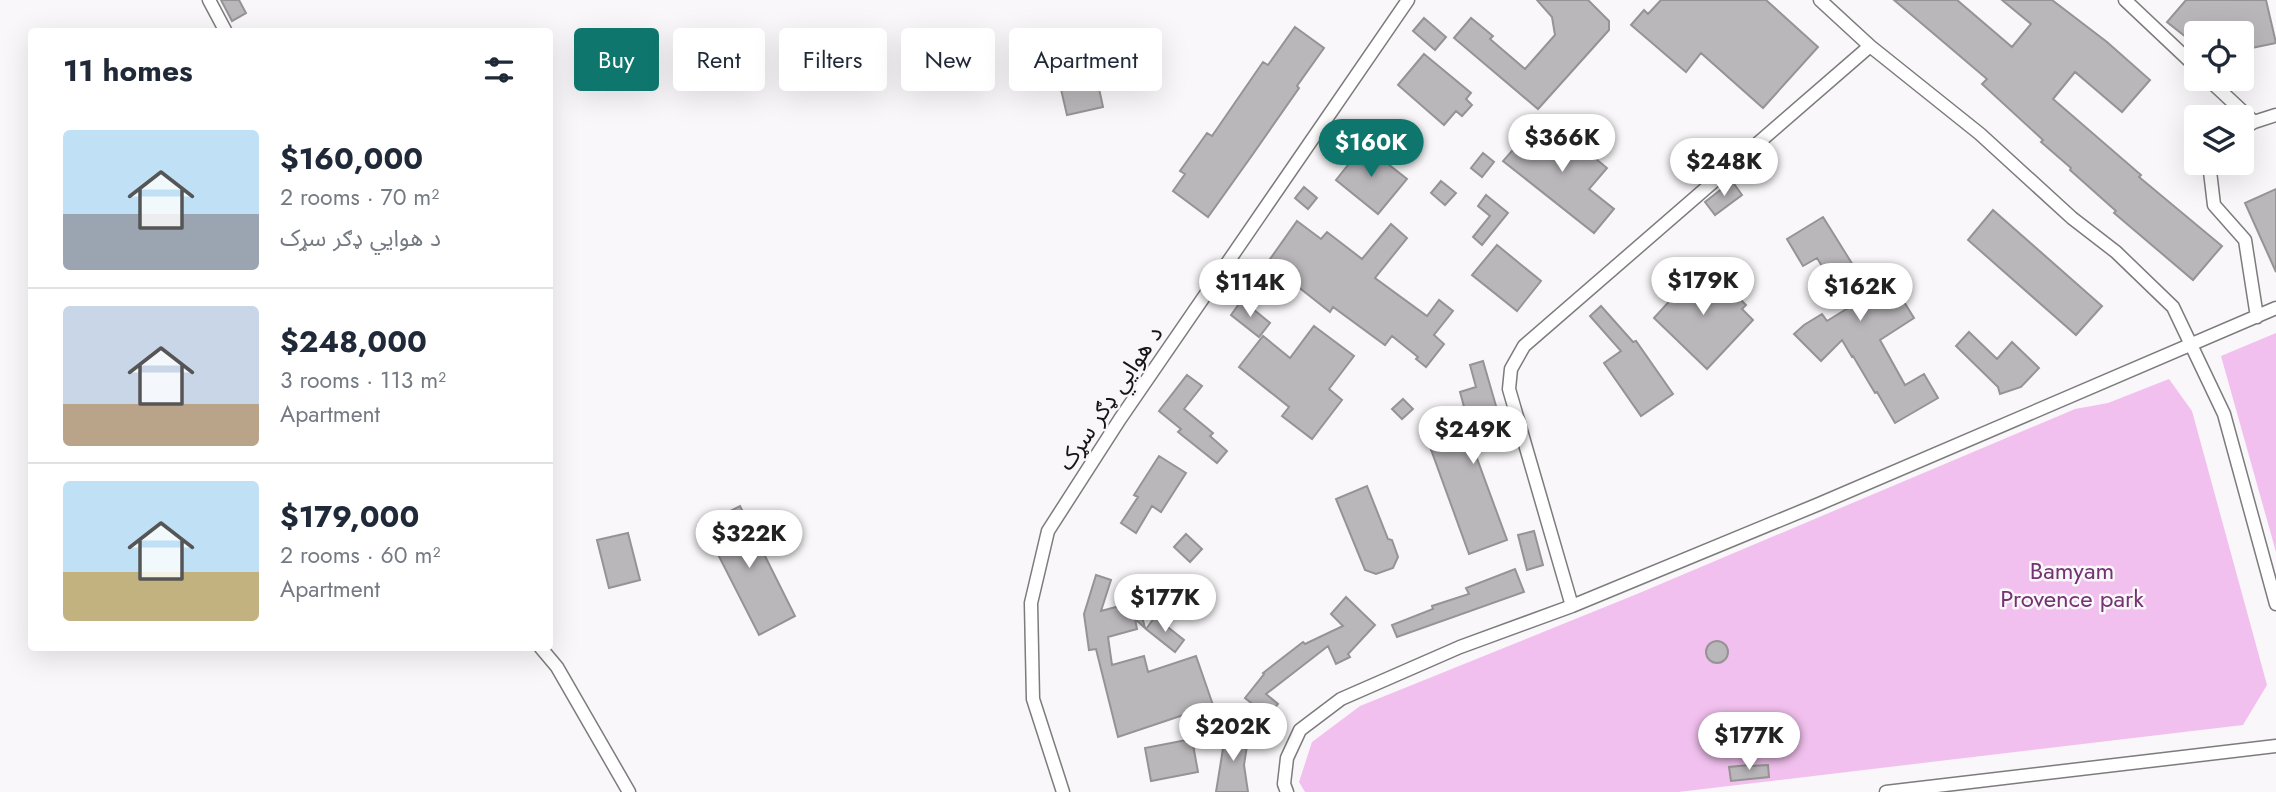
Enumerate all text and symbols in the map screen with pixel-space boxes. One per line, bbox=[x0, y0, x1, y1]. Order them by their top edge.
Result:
map controls bbox=[2184, 21, 2254, 175]
button: locate bbox=[2184, 21, 2254, 91]
chip: Buy bbox=[574, 28, 659, 91]
chip: Rent bbox=[673, 28, 765, 91]
chip: Filters bbox=[779, 28, 887, 91]
chip: New bbox=[901, 28, 995, 91]
chip: Apartment bbox=[1009, 28, 1162, 91]
text: 11 homes bbox=[63, 49, 193, 92]
icon: filters bbox=[480, 51, 518, 89]
button: layers bbox=[2184, 105, 2254, 175]
pin: $366K bbox=[1513, 114, 1611, 174]
pin: $160K bbox=[1322, 120, 1420, 179]
text: $366K bbox=[1524, 120, 1600, 154]
text: $160K bbox=[1335, 125, 1407, 159]
text: $160,000 bbox=[280, 137, 423, 180]
pin: $248K bbox=[1675, 138, 1773, 198]
text: $248K bbox=[1686, 144, 1762, 178]
icon: home bbox=[119, 158, 203, 242]
text: 2 rooms · 70 m² bbox=[280, 180, 439, 214]
text: د هوايي ډګر سړک bbox=[280, 221, 441, 255]
pin: $179K bbox=[1654, 258, 1752, 317]
pin: $114K bbox=[1201, 260, 1299, 319]
text: $179K bbox=[1667, 263, 1739, 297]
pin: $162K bbox=[1811, 264, 1909, 323]
text: $114K bbox=[1215, 265, 1285, 299]
text: $162K bbox=[1824, 269, 1896, 303]
street label: د هوايي ډګر سړک bbox=[1048, 318, 1172, 478]
text: $248,000 bbox=[280, 320, 427, 363]
icon: home bbox=[119, 334, 203, 418]
text: 3 rooms · 113 m² bbox=[280, 363, 446, 397]
text: Apartment bbox=[280, 397, 380, 431]
pin: $249K bbox=[1424, 406, 1522, 466]
text: $249K bbox=[1435, 412, 1511, 446]
text: $179,000 bbox=[280, 495, 419, 538]
icon: home bbox=[119, 509, 203, 593]
pin: $322K bbox=[700, 510, 798, 570]
text: $322K bbox=[712, 516, 786, 550]
text: 2 rooms · 60 m² bbox=[280, 538, 440, 572]
park label: Bamyam Provence park bbox=[2000, 553, 2144, 616]
text: Apartment bbox=[280, 572, 380, 606]
pin: $177K bbox=[1116, 574, 1214, 634]
text: $177K bbox=[1130, 580, 1200, 614]
pin: $202K bbox=[1184, 704, 1282, 763]
text: $202K bbox=[1195, 709, 1271, 743]
pin: $177K bbox=[1700, 712, 1798, 772]
text: $177K bbox=[1714, 718, 1784, 752]

